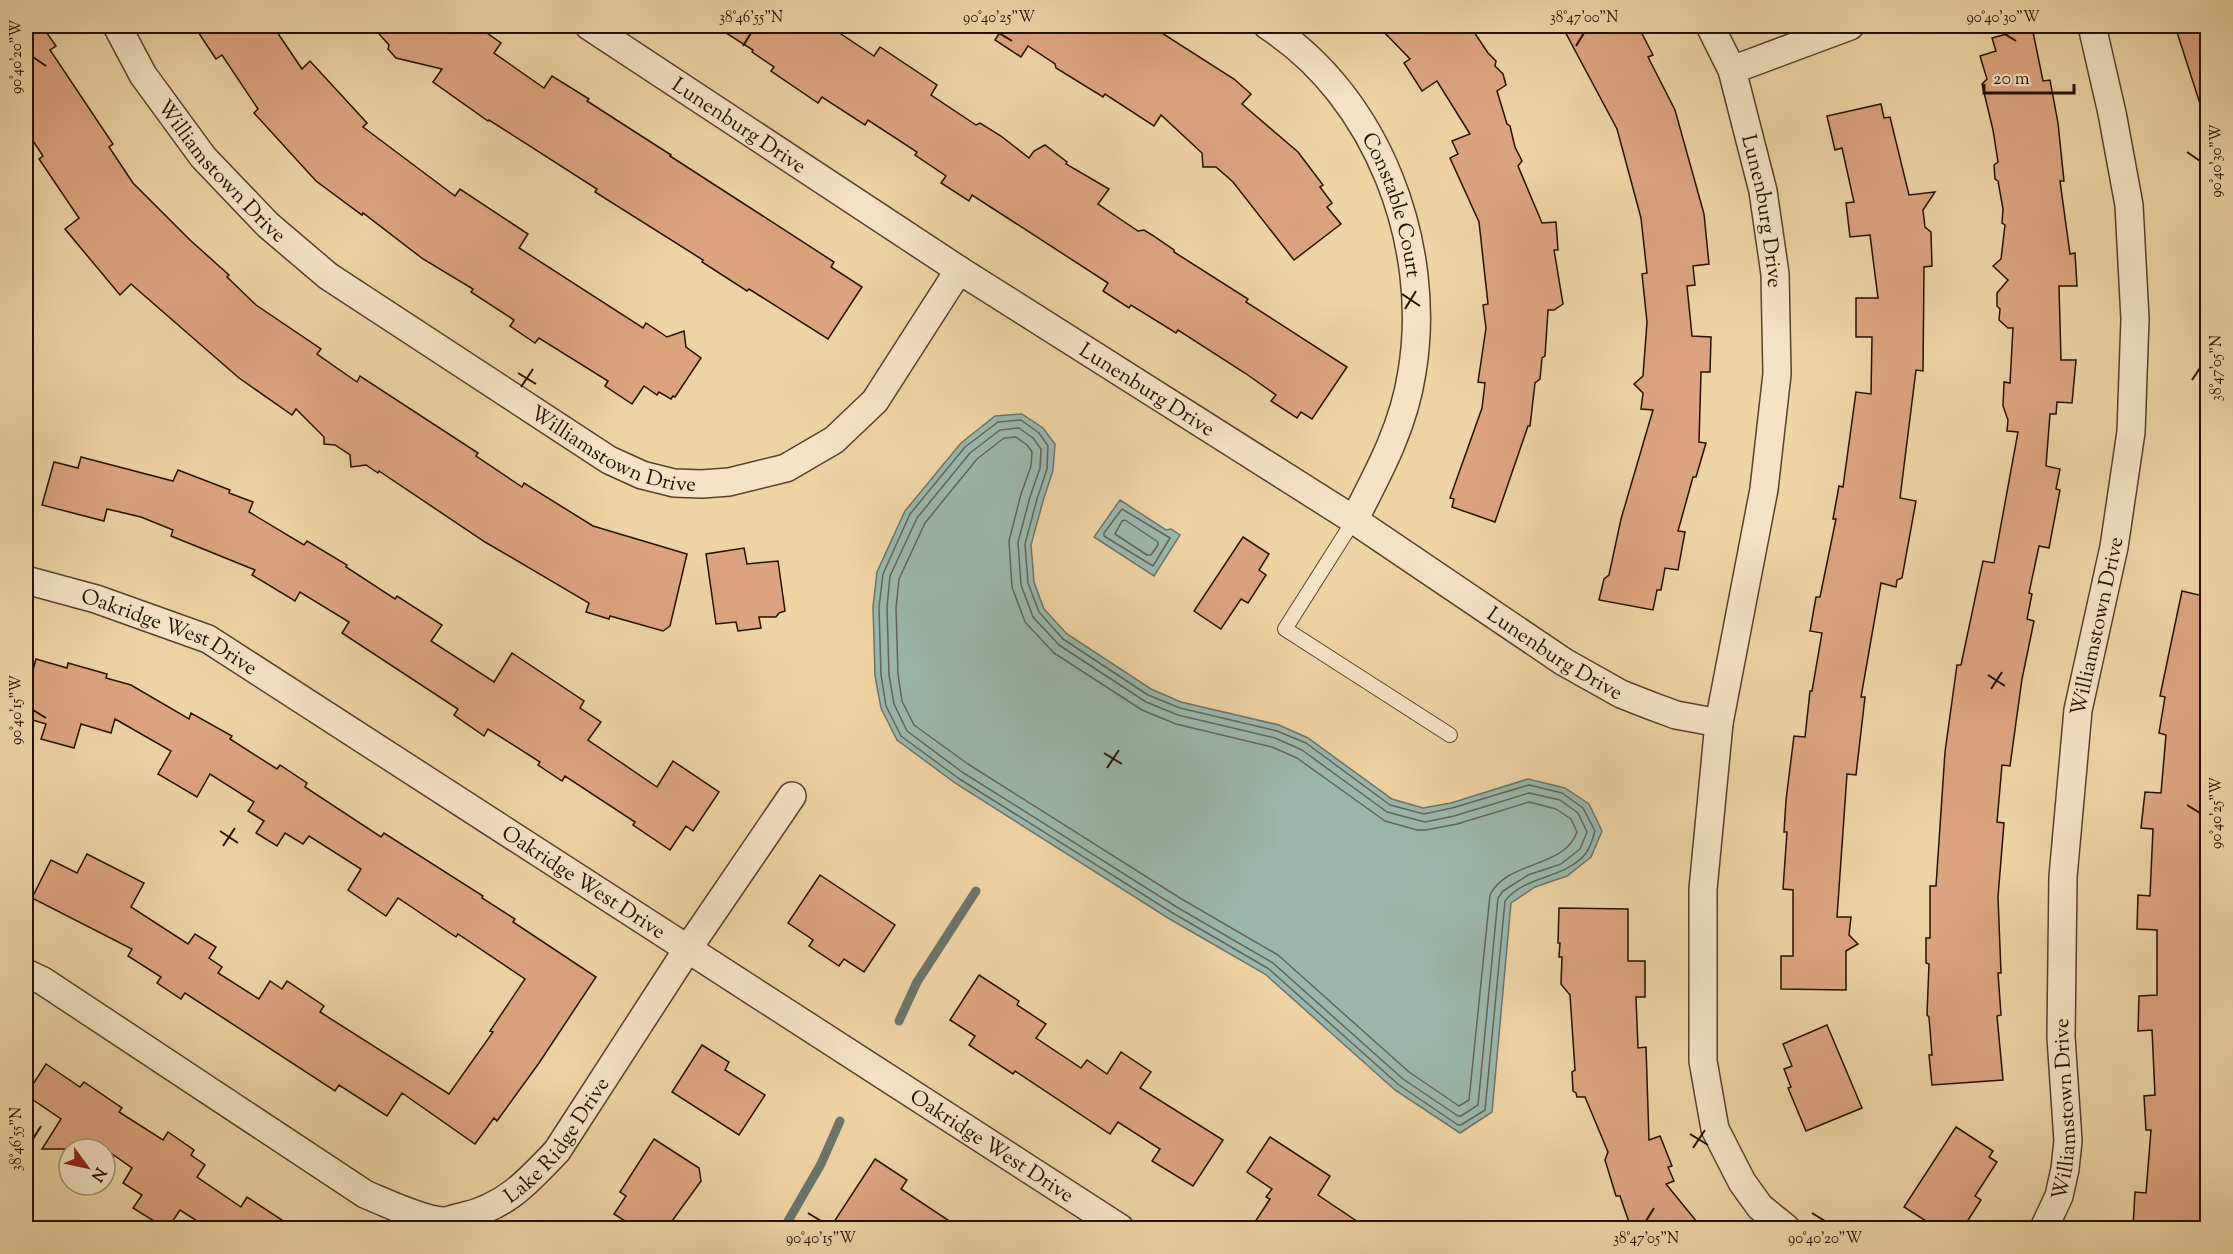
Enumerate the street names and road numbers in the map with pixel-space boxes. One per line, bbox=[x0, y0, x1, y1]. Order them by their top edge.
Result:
street label: Lunenburg Drive bbox=[665, 71, 811, 182]
street label: Williamstown Drive bbox=[149, 94, 292, 251]
street label: Constable Court bbox=[1353, 128, 1427, 279]
street label: Lunenburg Drive bbox=[1732, 132, 1789, 288]
street label: Lunenburg Drive bbox=[1072, 337, 1220, 445]
street label: Williamstown Drive bbox=[524, 399, 697, 501]
street label: Williamstown Drive bbox=[2064, 535, 2132, 719]
street label: Oakridge West Drive bbox=[77, 583, 263, 684]
street label: Lunenburg Drive bbox=[1480, 601, 1628, 709]
street label: Oakridge West Drive bbox=[495, 819, 671, 948]
street label: Williamstown Drive bbox=[2046, 1018, 2085, 1203]
street label: Lake Ridge Drive bbox=[499, 1072, 618, 1212]
street label: Oakridge West Drive bbox=[903, 1083, 1079, 1211]

